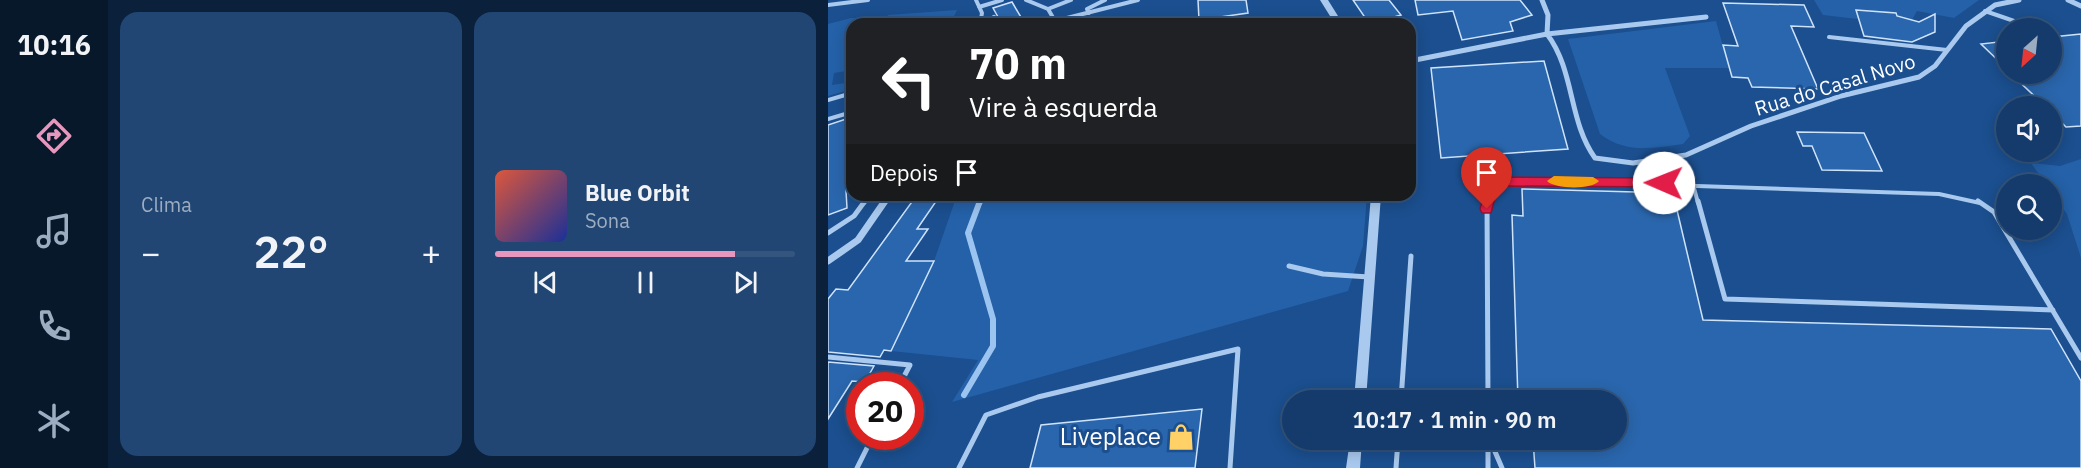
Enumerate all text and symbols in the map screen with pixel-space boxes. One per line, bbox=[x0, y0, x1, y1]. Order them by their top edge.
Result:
north arrow bbox=[1996, 18, 2062, 84]
map controls bbox=[1996, 18, 2062, 240]
text: 10:16 bbox=[17, 27, 91, 62]
text: 70 m bbox=[969, 36, 1067, 91]
icon: left bbox=[870, 42, 948, 120]
street label: Rua do Casal Novo bbox=[1751, 47, 1919, 122]
text: Vire à esquerda bbox=[969, 89, 1158, 124]
button: sound bbox=[1996, 96, 2062, 162]
icon: directions bbox=[33, 115, 75, 157]
pin bbox=[1461, 147, 1512, 209]
position arrow bbox=[1632, 151, 1696, 215]
icon: arrive bbox=[950, 156, 983, 189]
icon: arrive bbox=[1470, 156, 1503, 189]
text: Depois bbox=[870, 158, 938, 187]
button: search bbox=[1996, 174, 2062, 240]
text: Blue Orbit bbox=[585, 178, 690, 207]
text: Clima bbox=[141, 191, 192, 218]
text: Sona bbox=[585, 207, 630, 234]
icon: music bbox=[33, 210, 75, 252]
text: 22° bbox=[253, 222, 329, 280]
text: − bbox=[141, 231, 161, 274]
text: + bbox=[421, 231, 441, 274]
icon: previous bbox=[529, 266, 562, 299]
icon: pause bbox=[629, 266, 662, 299]
icon: next bbox=[729, 266, 762, 299]
icon: phone bbox=[33, 305, 75, 347]
speed limit sign: 20 bbox=[846, 372, 924, 450]
icon: climate bbox=[33, 400, 75, 442]
text: 10:17 · 1 min · 90 m bbox=[1353, 405, 1557, 434]
place label: Liveplace bbox=[1060, 420, 1161, 452]
shop icon: Liveplace bbox=[1166, 422, 1196, 452]

